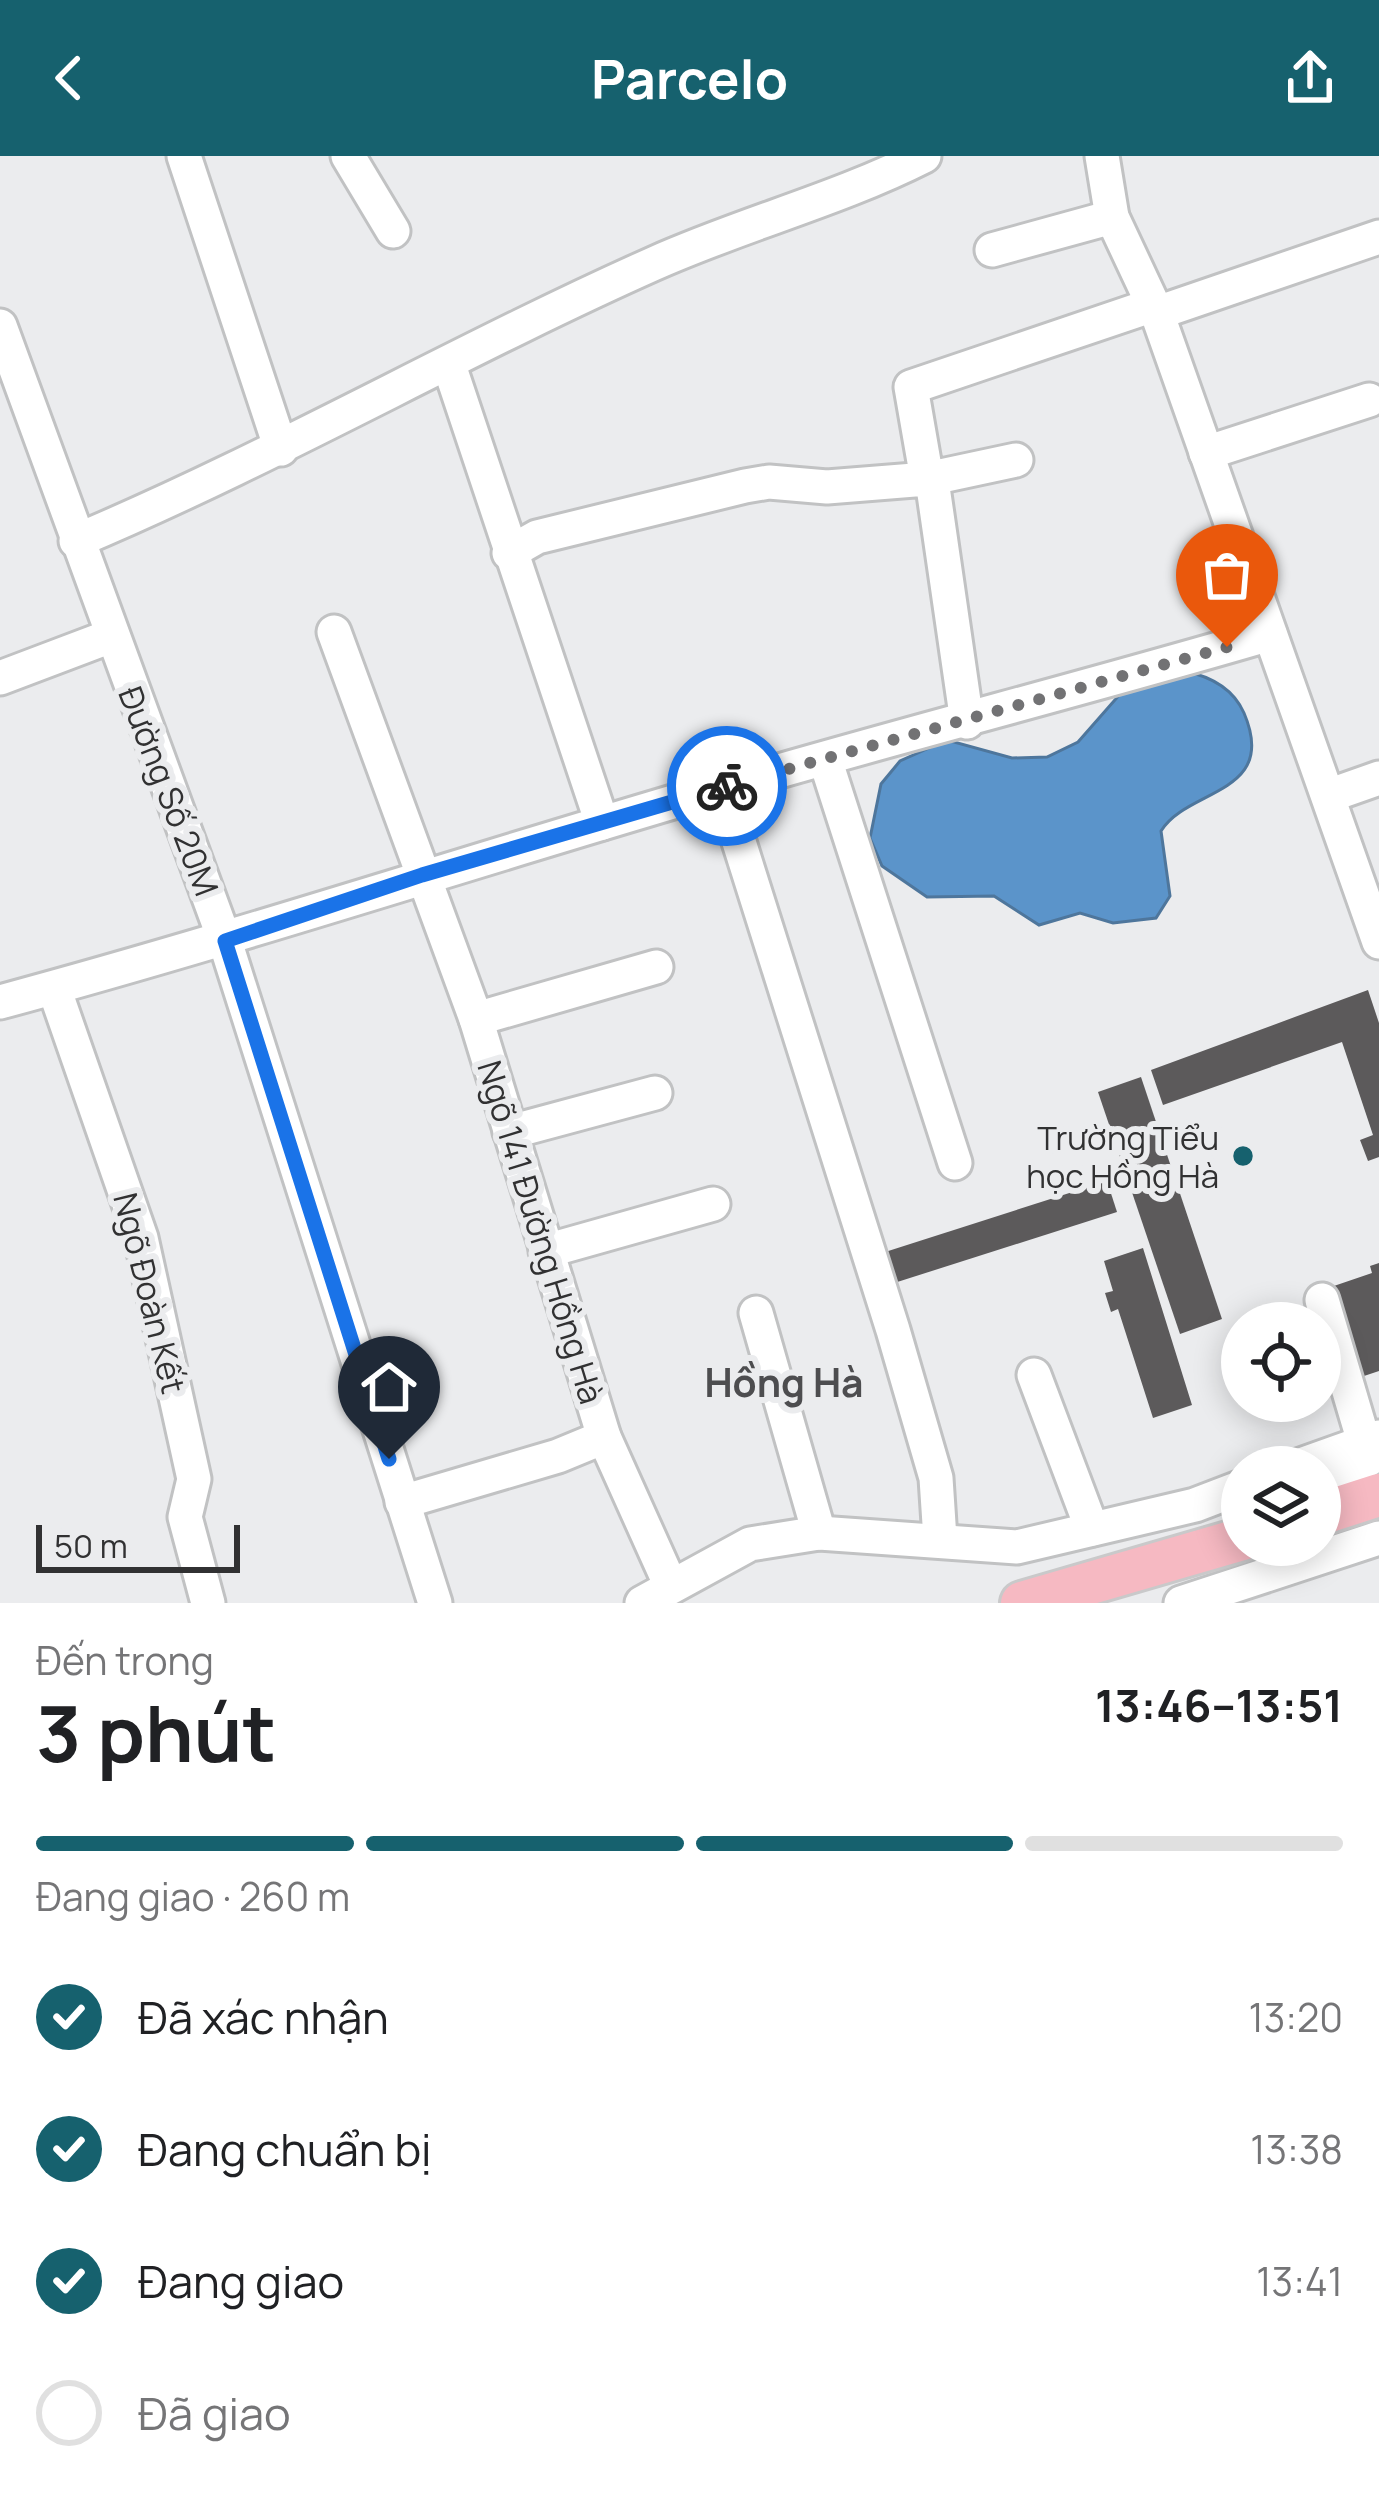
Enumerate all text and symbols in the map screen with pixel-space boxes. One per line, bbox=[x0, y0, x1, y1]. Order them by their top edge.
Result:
text: Parcelo bbox=[591, 41, 788, 115]
icon: back bbox=[36, 45, 102, 111]
icon: share bbox=[1277, 45, 1343, 111]
pin bbox=[1176, 524, 1278, 647]
icon: bag bbox=[1194, 542, 1260, 608]
street label: Đường Số 20M bbox=[108, 680, 230, 902]
courier bbox=[667, 726, 787, 846]
icon: bike bbox=[694, 753, 760, 819]
street label: Ngõ 141 Đường Hồng Hà bbox=[467, 1055, 615, 1409]
place label: Trường Tiểu học Hồng Hà bbox=[1026, 1115, 1219, 1198]
marker: Trường Tiểu học Hồng Hà bbox=[1230, 1143, 1256, 1169]
street label: Ngõ Đoàn Kết bbox=[103, 1188, 197, 1398]
map controls bbox=[1221, 1302, 1341, 1566]
button: locate bbox=[1221, 1302, 1341, 1422]
pin bbox=[338, 1336, 440, 1459]
icon: home bbox=[356, 1354, 422, 1420]
district label: Hồng Hà bbox=[704, 1355, 864, 1409]
button: layers bbox=[1221, 1446, 1341, 1566]
scale bar bbox=[36, 1519, 240, 1572]
text: 50 m bbox=[54, 1523, 128, 1568]
text: Đến trong bbox=[36, 1633, 214, 1687]
text: 13:46–13:51 bbox=[1095, 1674, 1343, 1736]
text: 3 phút bbox=[36, 1679, 276, 1785]
text: Đang giao · 260 m bbox=[36, 1869, 350, 1923]
icon: check bbox=[36, 1984, 102, 2050]
text: Đã xác nhận bbox=[138, 1986, 389, 2048]
text: 13:20 bbox=[1249, 1990, 1343, 2044]
icon: check bbox=[36, 2116, 102, 2182]
text: Đang chuẩn bị bbox=[138, 2118, 432, 2180]
text: 13:38 bbox=[1250, 2122, 1343, 2176]
icon: check bbox=[36, 2248, 102, 2314]
text: Đang giao bbox=[138, 2250, 344, 2312]
text: 13:41 bbox=[1256, 2254, 1343, 2308]
text: Đã giao bbox=[138, 2382, 291, 2444]

